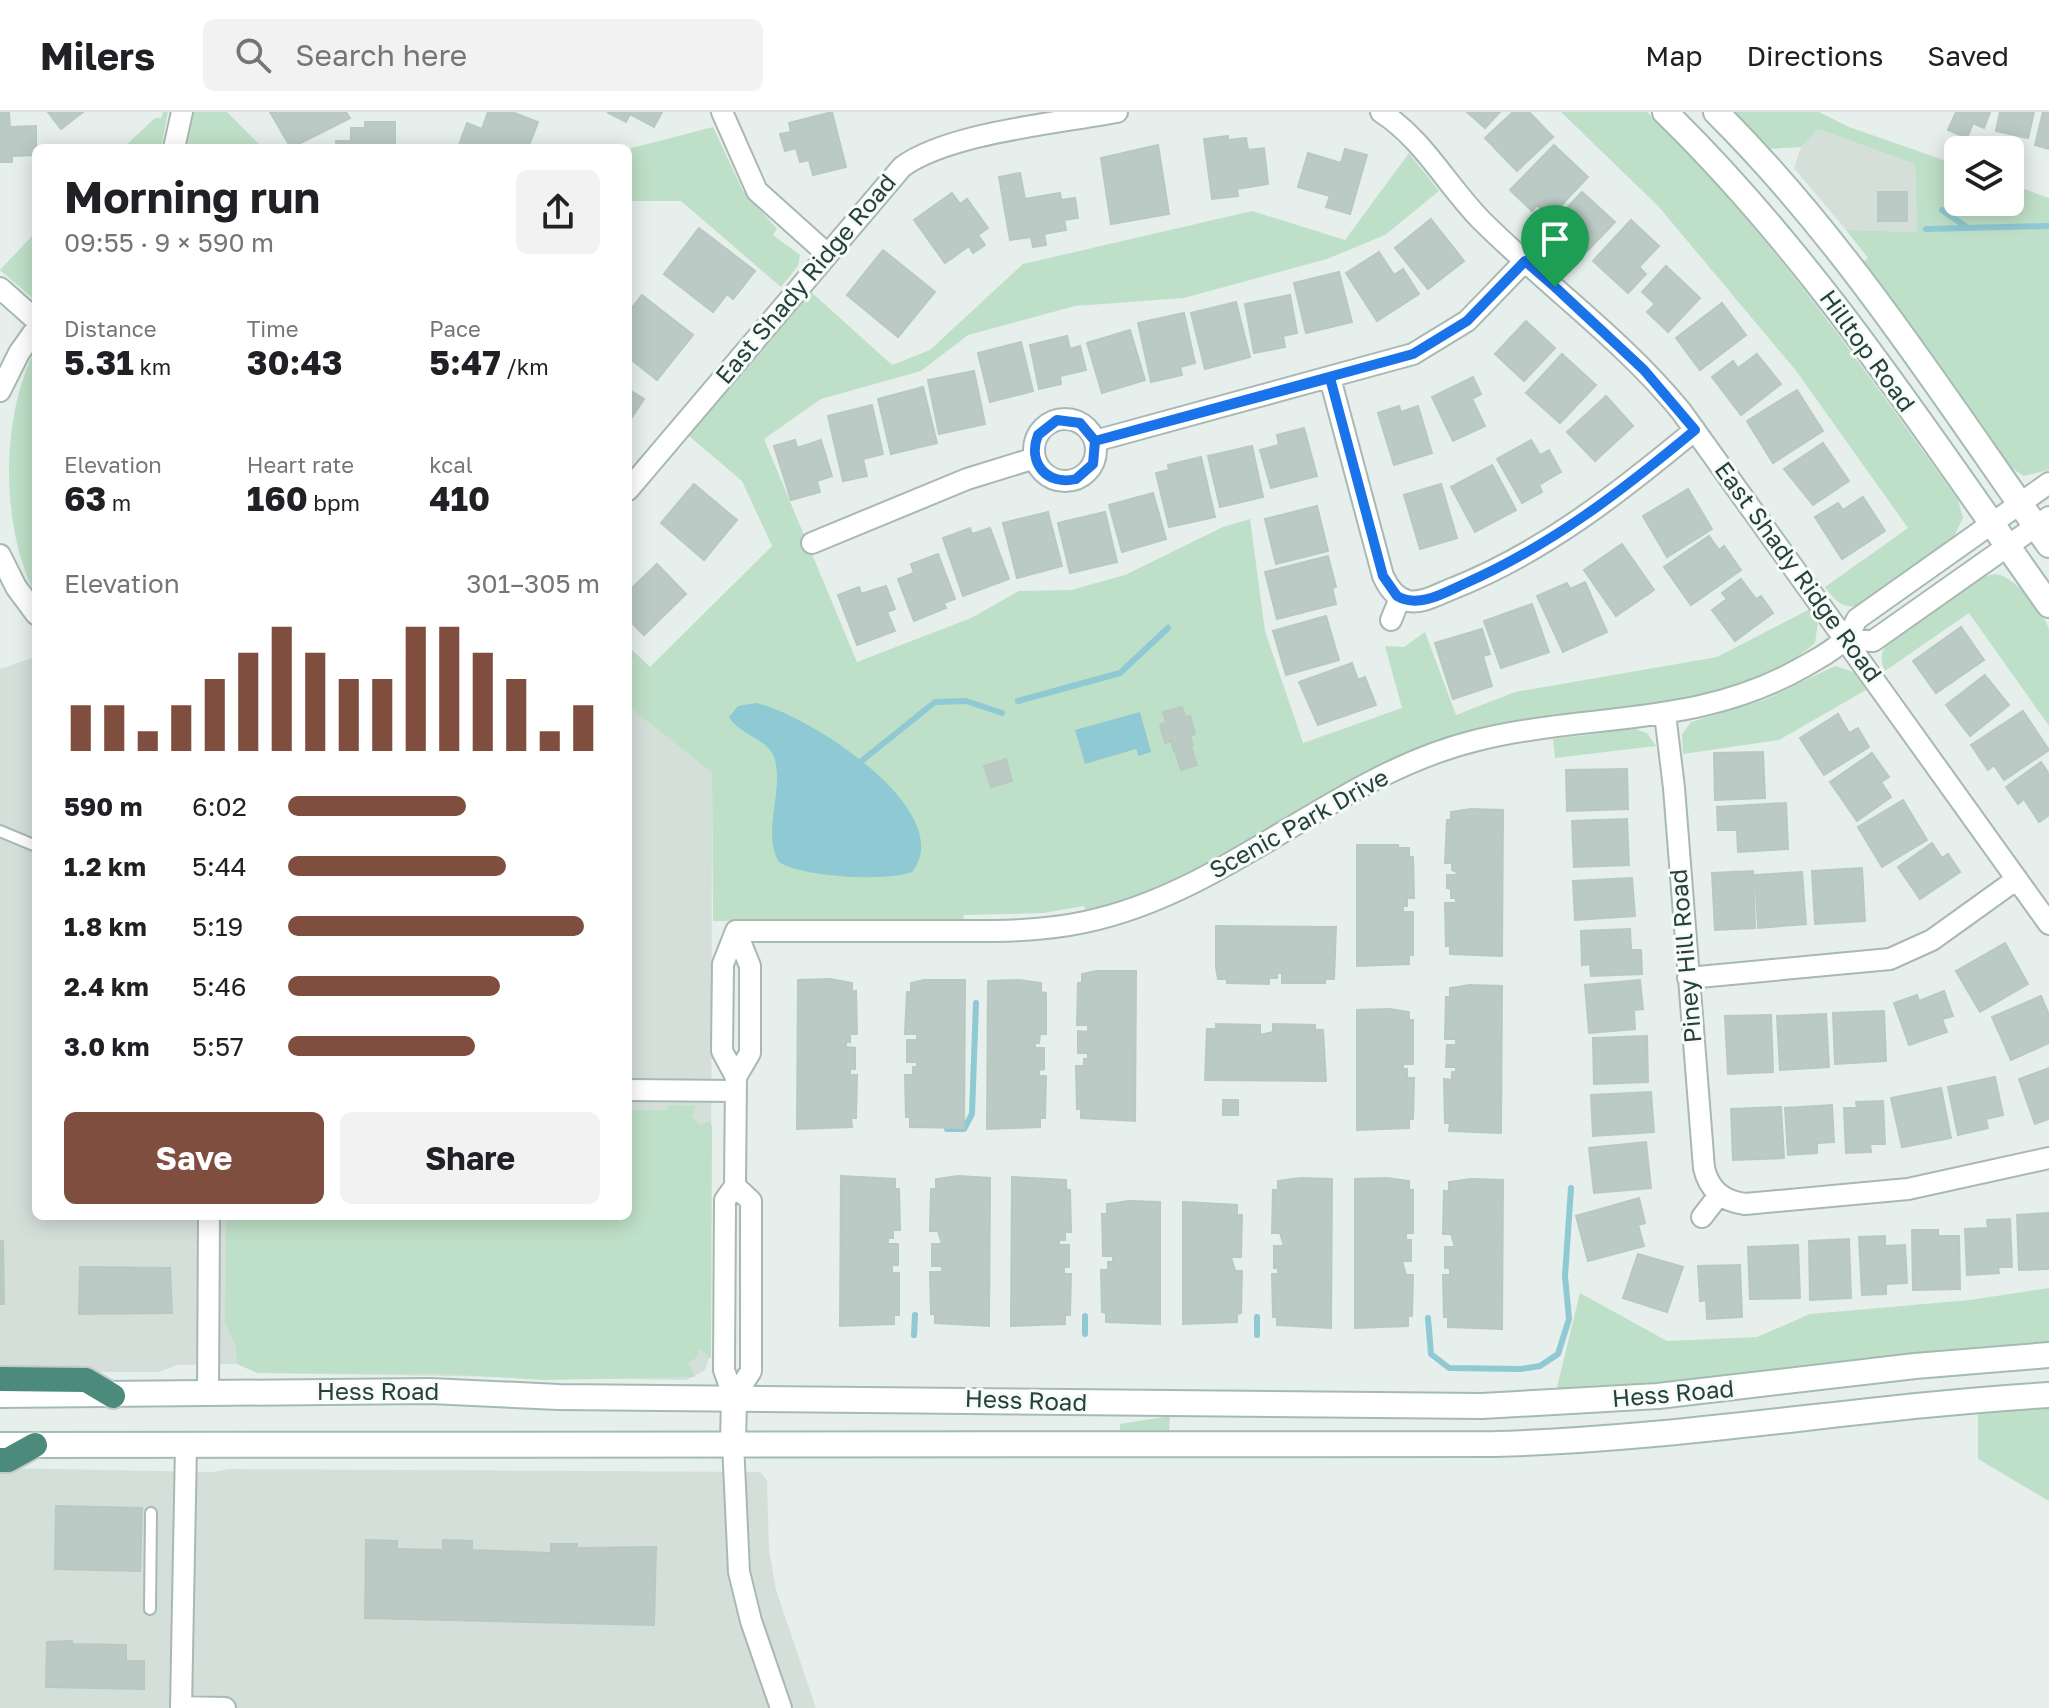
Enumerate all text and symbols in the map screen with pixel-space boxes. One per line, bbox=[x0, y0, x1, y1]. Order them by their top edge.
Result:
search box bbox=[203, 19, 763, 91]
text: Milers bbox=[40, 33, 155, 78]
icon: search bbox=[231, 33, 275, 77]
text: Search here bbox=[295, 37, 467, 73]
text: Map bbox=[1645, 39, 1702, 72]
text: Directions bbox=[1746, 39, 1883, 72]
text: Saved bbox=[1927, 39, 2009, 72]
map controls bbox=[1944, 136, 2024, 216]
button: layers bbox=[1944, 136, 2024, 216]
street label: East Shady Ridge Road bbox=[709, 167, 901, 389]
text: Morning run bbox=[64, 170, 320, 223]
button: share bbox=[516, 170, 600, 254]
pin bbox=[1521, 205, 1589, 287]
icon: arrive bbox=[1533, 217, 1577, 261]
text: 09:55 · 9 × 590 m bbox=[64, 227, 274, 258]
street label: Hilltop Road bbox=[1814, 284, 1922, 417]
text: Distance bbox=[64, 315, 156, 342]
text: Time bbox=[247, 315, 298, 342]
text: Pace bbox=[429, 315, 481, 342]
text: 5.31 bbox=[64, 342, 134, 382]
text: 30:43 bbox=[247, 342, 342, 382]
text: 5:47 bbox=[429, 342, 501, 382]
text: km bbox=[134, 353, 171, 380]
text: /km bbox=[501, 353, 549, 380]
text: Elevation bbox=[64, 451, 162, 478]
text: Heart rate bbox=[247, 451, 354, 478]
text: kcal bbox=[429, 451, 473, 478]
street label: East Shady Ridge Road bbox=[1710, 455, 1889, 687]
text: 63 bbox=[64, 478, 106, 518]
text: 160 bbox=[247, 478, 308, 518]
text: 410 bbox=[429, 478, 490, 518]
text: m bbox=[106, 489, 131, 516]
text: bpm bbox=[308, 489, 360, 516]
text: Elevation bbox=[64, 568, 180, 599]
text: 301–305 m bbox=[466, 568, 600, 599]
street label: Scenic Park Drive bbox=[1204, 762, 1393, 884]
text: 590 m bbox=[64, 791, 143, 822]
text: 6:02 bbox=[192, 791, 247, 822]
text: 1.2 km bbox=[64, 851, 146, 882]
text: 5:44 bbox=[192, 851, 247, 882]
street label: Piney Hill Road bbox=[1662, 868, 1707, 1044]
text: 1.8 km bbox=[64, 911, 147, 942]
text: 5:19 bbox=[192, 911, 243, 942]
text: 2.4 km bbox=[64, 971, 149, 1002]
text: 5:46 bbox=[192, 971, 246, 1002]
text: 3.0 km bbox=[64, 1031, 149, 1062]
text: 5:57 bbox=[192, 1031, 244, 1062]
button: Save bbox=[64, 1112, 324, 1204]
button: Share bbox=[340, 1112, 600, 1204]
street label: Hess Road bbox=[1611, 1373, 1735, 1412]
street label: Hess Road bbox=[317, 1376, 439, 1405]
street label: Hess Road bbox=[964, 1383, 1088, 1416]

